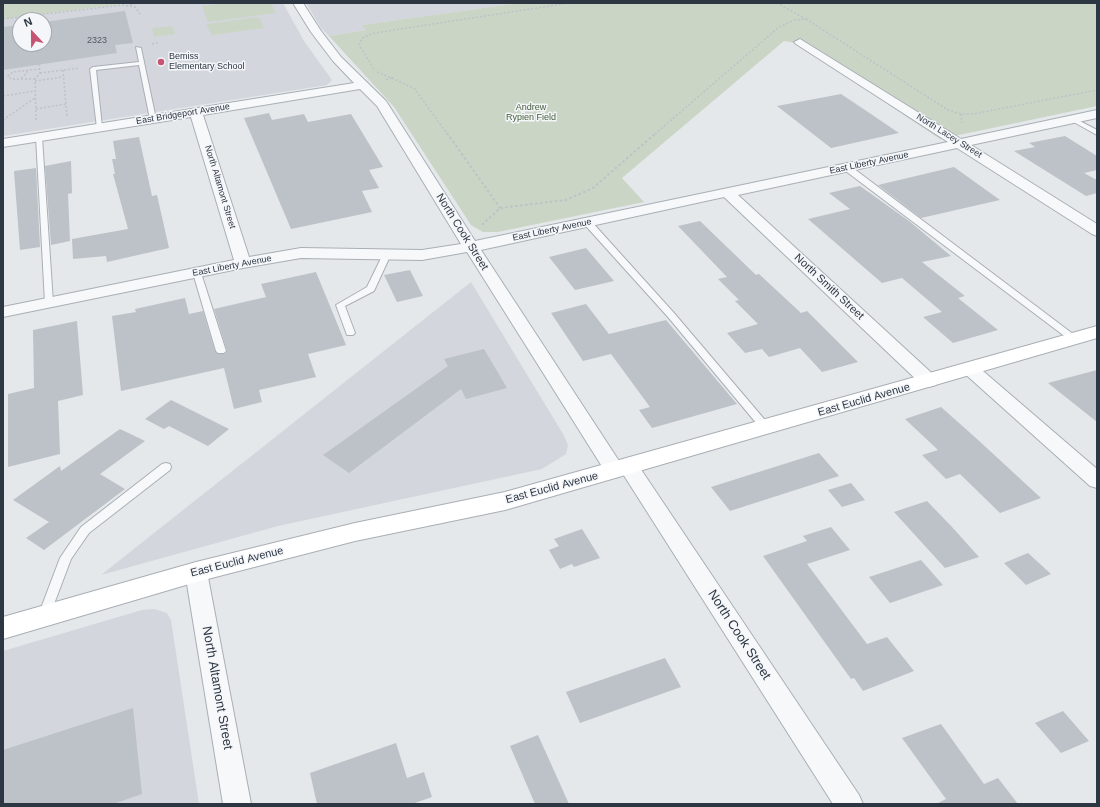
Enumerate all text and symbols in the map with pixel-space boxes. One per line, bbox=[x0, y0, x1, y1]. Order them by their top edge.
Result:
north arrow bbox=[12, 12, 52, 52]
text: N bbox=[22, 15, 34, 29]
house number: 2323 bbox=[87, 36, 107, 46]
place label: Bemiss Elementary School bbox=[169, 52, 245, 73]
marker: Bemiss Elementary School bbox=[156, 57, 166, 67]
street label: East Bridgeport Avenue bbox=[135, 101, 231, 127]
park label: Andrew Rypien Field bbox=[506, 103, 556, 124]
street label: North Lacey Street bbox=[914, 112, 984, 160]
street label: North Altamont Street bbox=[202, 144, 238, 230]
street label: East Liberty Avenue bbox=[829, 149, 909, 177]
street label: North Cook Street bbox=[433, 191, 491, 273]
street label: East Liberty Avenue bbox=[512, 216, 592, 244]
street label: North Smith Street bbox=[791, 251, 867, 323]
street label: East Liberty Avenue bbox=[192, 253, 272, 279]
street label: East Euclid Avenue bbox=[816, 381, 912, 419]
street label: East Euclid Avenue bbox=[504, 469, 600, 507]
street label: East Euclid Avenue bbox=[189, 544, 285, 580]
street label: North Cook Street bbox=[704, 587, 774, 683]
street label: North Altamont Street bbox=[198, 625, 236, 751]

